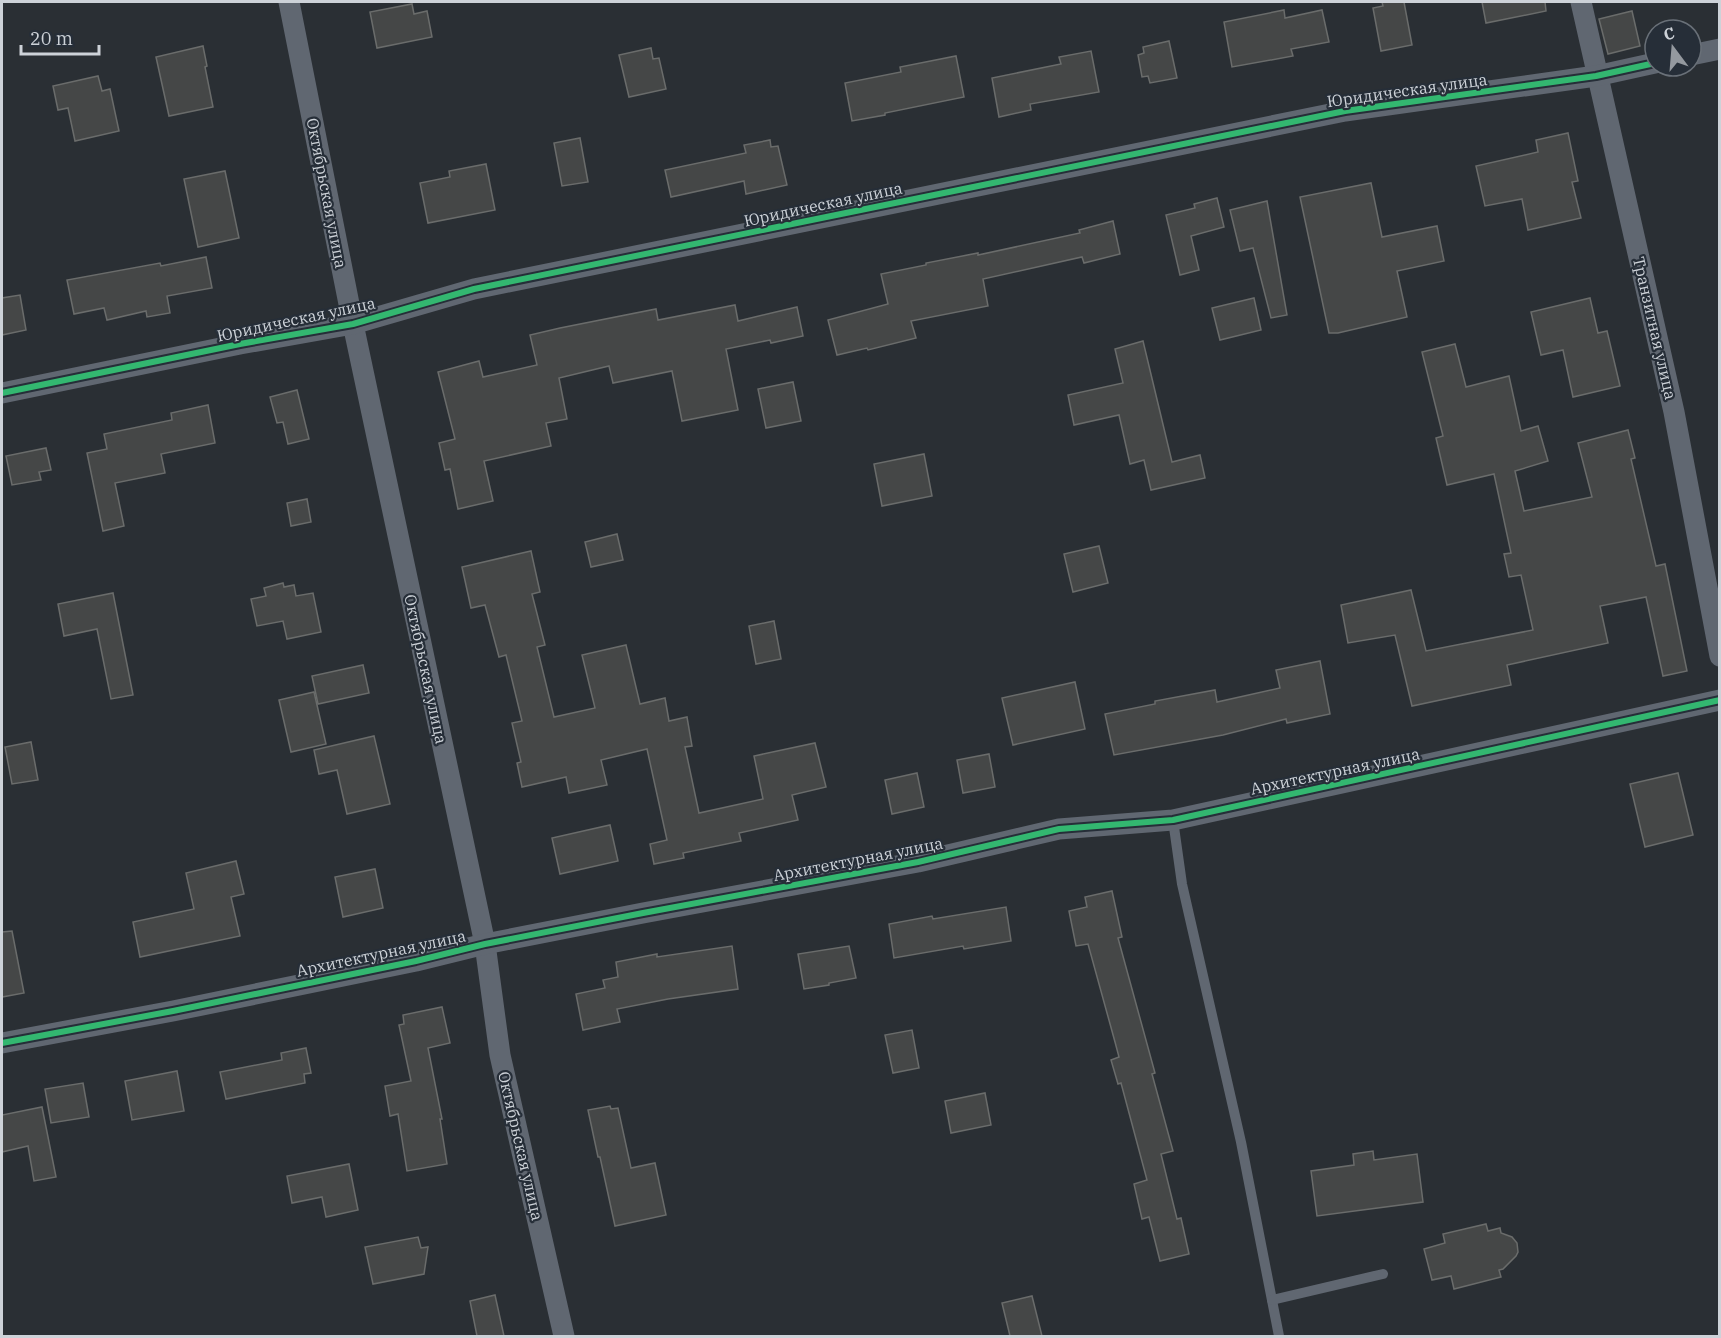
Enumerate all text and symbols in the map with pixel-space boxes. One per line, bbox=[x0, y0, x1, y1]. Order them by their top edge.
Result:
scale bar bbox=[21, 18, 99, 56]
north arrow bbox=[1643, 18, 1703, 78]
text: С bbox=[1661, 23, 1677, 45]
text: 20 m bbox=[30, 27, 73, 50]
street label: Юридическая улица bbox=[1326, 69, 1489, 111]
street label: Октябрьская улица bbox=[303, 116, 351, 270]
street label: Юридическая улица bbox=[742, 177, 904, 231]
street label: Транзитная улица bbox=[1629, 255, 1681, 402]
street label: Юридическая улица bbox=[215, 292, 377, 346]
street label: Октябрьская улица bbox=[400, 592, 452, 746]
street label: Архитектурная улица bbox=[1249, 743, 1422, 799]
street label: Архитектурная улица bbox=[771, 833, 945, 885]
street label: Архитектурная улица bbox=[295, 925, 468, 981]
street label: Октябрьская улица bbox=[494, 1069, 548, 1223]

